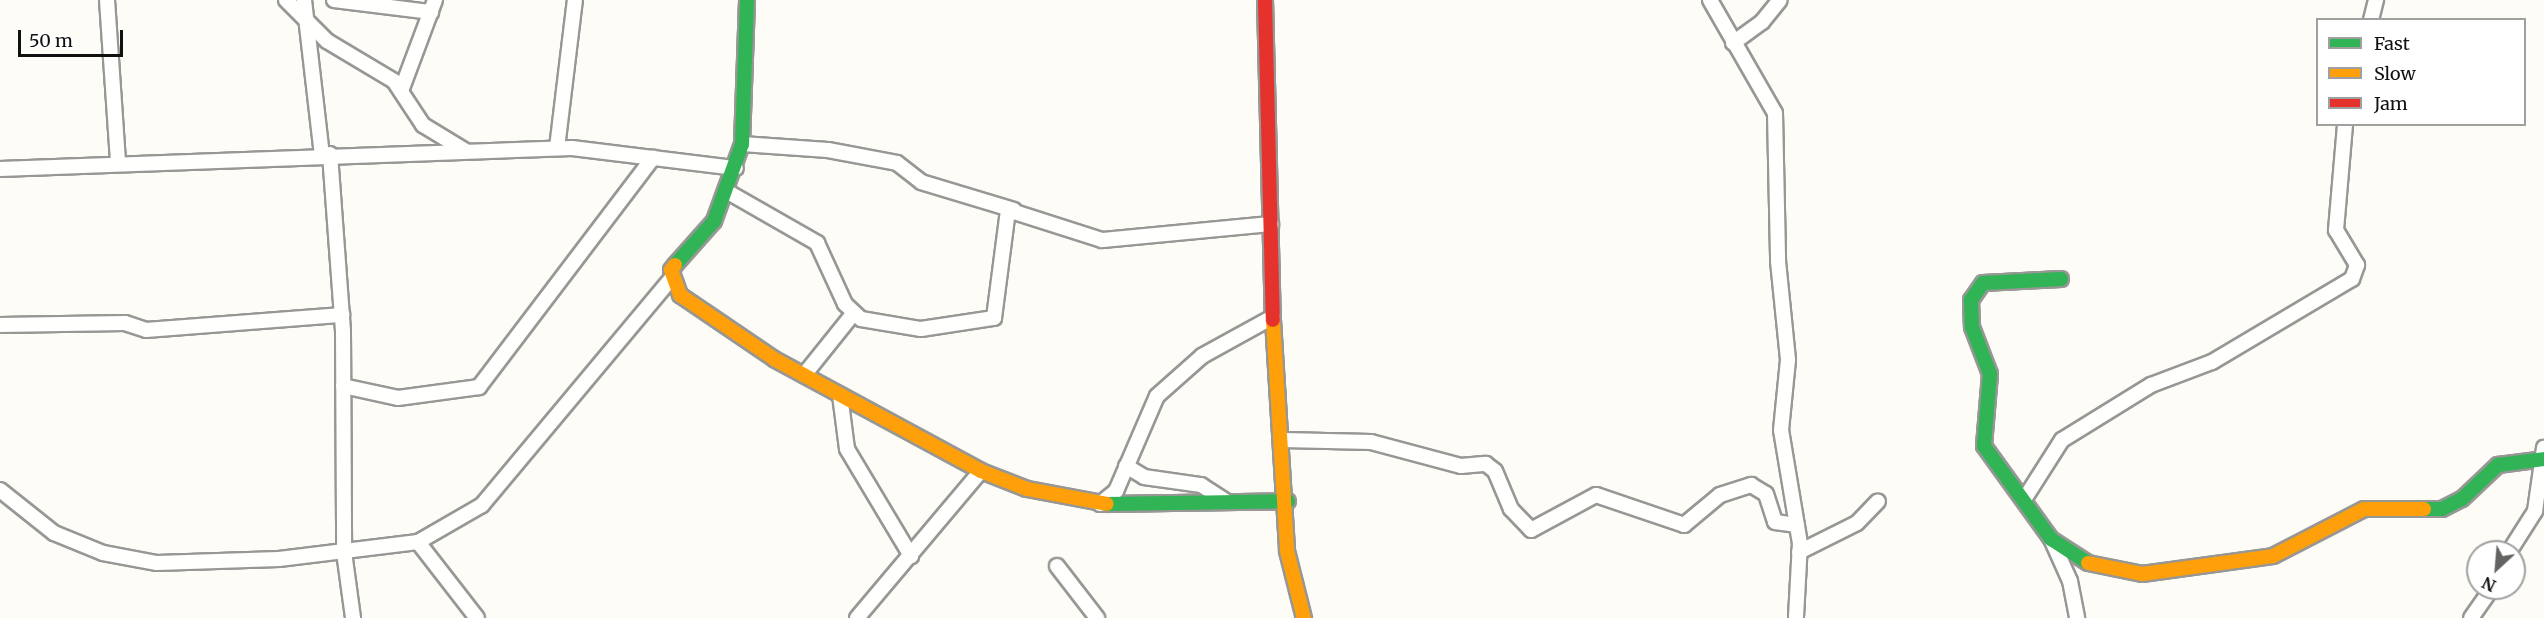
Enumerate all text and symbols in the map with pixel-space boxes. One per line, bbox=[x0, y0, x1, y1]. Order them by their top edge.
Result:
scale bar bbox=[21, 18, 126, 56]
legend bbox=[2316, 18, 2526, 126]
text: 50 m bbox=[29, 29, 73, 52]
text: Fast bbox=[2374, 32, 2410, 55]
text: Slow bbox=[2374, 62, 2416, 85]
text: Jam bbox=[2374, 92, 2408, 115]
north arrow bbox=[2466, 540, 2526, 600]
text: N bbox=[2479, 573, 2499, 596]

